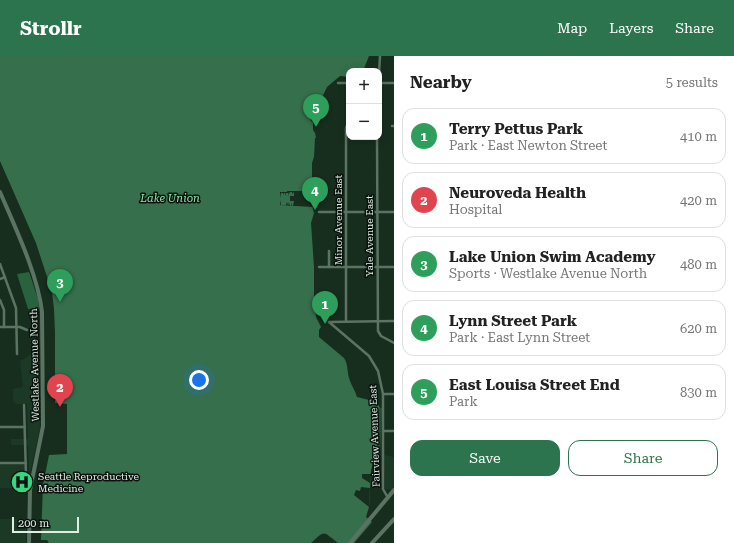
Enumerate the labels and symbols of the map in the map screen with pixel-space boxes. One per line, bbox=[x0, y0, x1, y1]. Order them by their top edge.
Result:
pin: 5 bbox=[303, 94, 329, 127]
street label: Minor Avenue East bbox=[333, 174, 344, 265]
pin: 4 bbox=[302, 177, 328, 210]
water label: Lake Union bbox=[139, 192, 200, 205]
street label: Yale Avenue East bbox=[364, 195, 375, 277]
pin: 3 bbox=[47, 269, 73, 302]
pin: 1 bbox=[312, 291, 338, 324]
street label: Westlake Avenue North bbox=[28, 308, 41, 422]
your location bbox=[189, 370, 209, 390]
pin: 2 bbox=[47, 374, 73, 407]
street label: Fairview Avenue East bbox=[367, 384, 382, 487]
hospital icon: Seattle Reproductive Medicine bbox=[9, 469, 35, 495]
place label: Seattle Reproductive Medicine bbox=[38, 471, 140, 494]
scale bar bbox=[12, 515, 79, 534]

